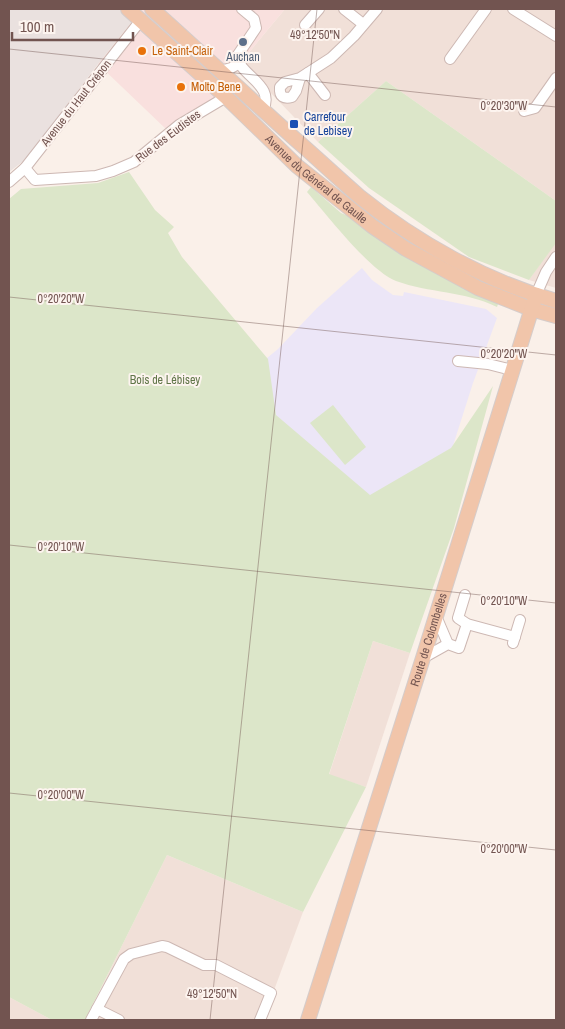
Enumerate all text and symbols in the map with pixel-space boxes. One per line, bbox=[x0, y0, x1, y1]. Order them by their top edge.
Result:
scale bar bbox=[12, 10, 134, 42]
text: 100 m bbox=[20, 16, 54, 37]
text: 49°12'50"N bbox=[290, 27, 340, 43]
marker: Auchan bbox=[237, 36, 249, 48]
place label: Le Saint-Clair bbox=[152, 43, 213, 59]
marker: Le Saint-Clair bbox=[136, 45, 148, 57]
place label: Auchan bbox=[225, 49, 260, 65]
street label: Avenue du Haut Crépon bbox=[37, 57, 115, 150]
place label: Molto Bene bbox=[191, 79, 241, 95]
marker: Molto Bene bbox=[175, 81, 187, 93]
text: 0°20'30"W bbox=[481, 98, 528, 114]
street label: Rue des Eudistes bbox=[132, 106, 204, 166]
place label: Carrefour de Lebisey bbox=[304, 109, 352, 139]
marker: Carrefour de Lebisey bbox=[288, 118, 300, 130]
street label: Avenue du Général de Gaulle bbox=[261, 131, 371, 227]
text: 0°20'20"W bbox=[38, 291, 85, 307]
text: 0°20'20"W bbox=[481, 346, 528, 362]
park label: Bois de Lébisey bbox=[130, 372, 200, 388]
text: 0°20'10"W bbox=[38, 539, 85, 555]
street label: Route de Colombelles bbox=[406, 591, 451, 688]
text: 0°20'10"W bbox=[481, 593, 528, 609]
text: 0°20'00"W bbox=[38, 787, 85, 803]
text: 0°20'00"W bbox=[481, 841, 528, 857]
text: 49°12'50"N bbox=[187, 986, 237, 1002]

